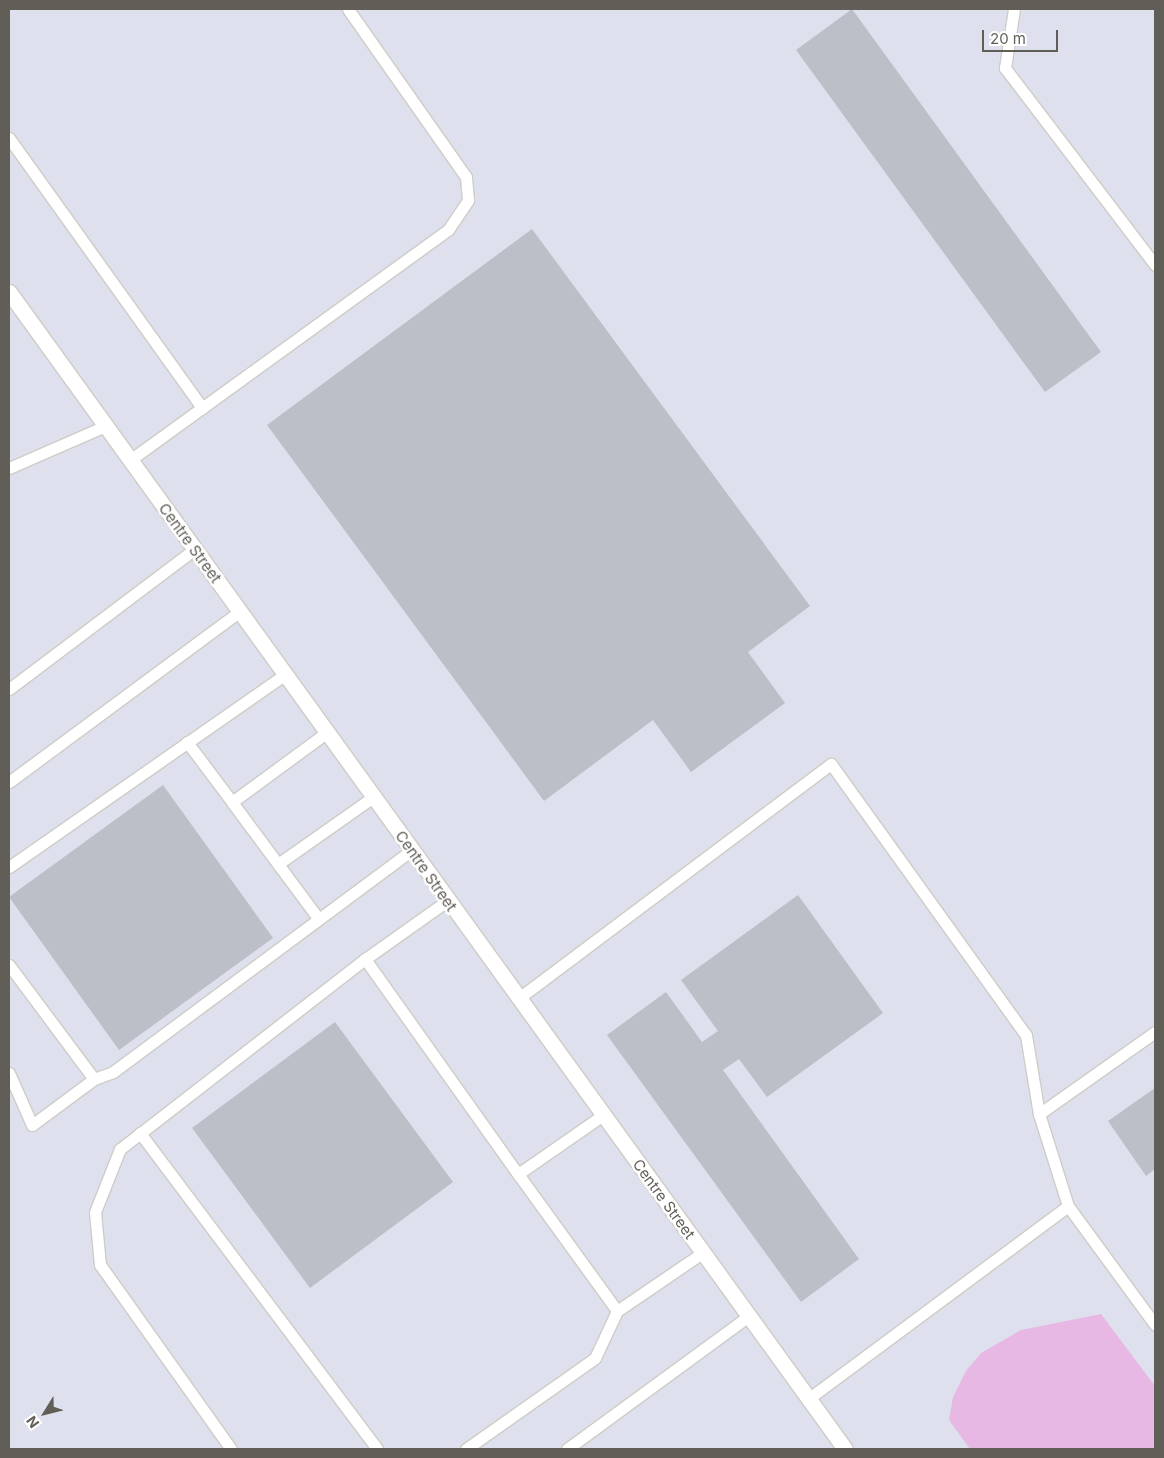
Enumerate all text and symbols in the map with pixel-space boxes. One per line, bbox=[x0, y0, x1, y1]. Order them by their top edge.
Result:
scale bar bbox=[984, 20, 1060, 52]
text: 20 m bbox=[990, 29, 1026, 48]
street label: Centre Street bbox=[155, 500, 225, 586]
street label: Centre Street bbox=[392, 827, 460, 915]
street label: Centre Street bbox=[629, 1156, 699, 1242]
north arrow bbox=[20, 1388, 70, 1438]
text: N bbox=[22, 1413, 42, 1431]

